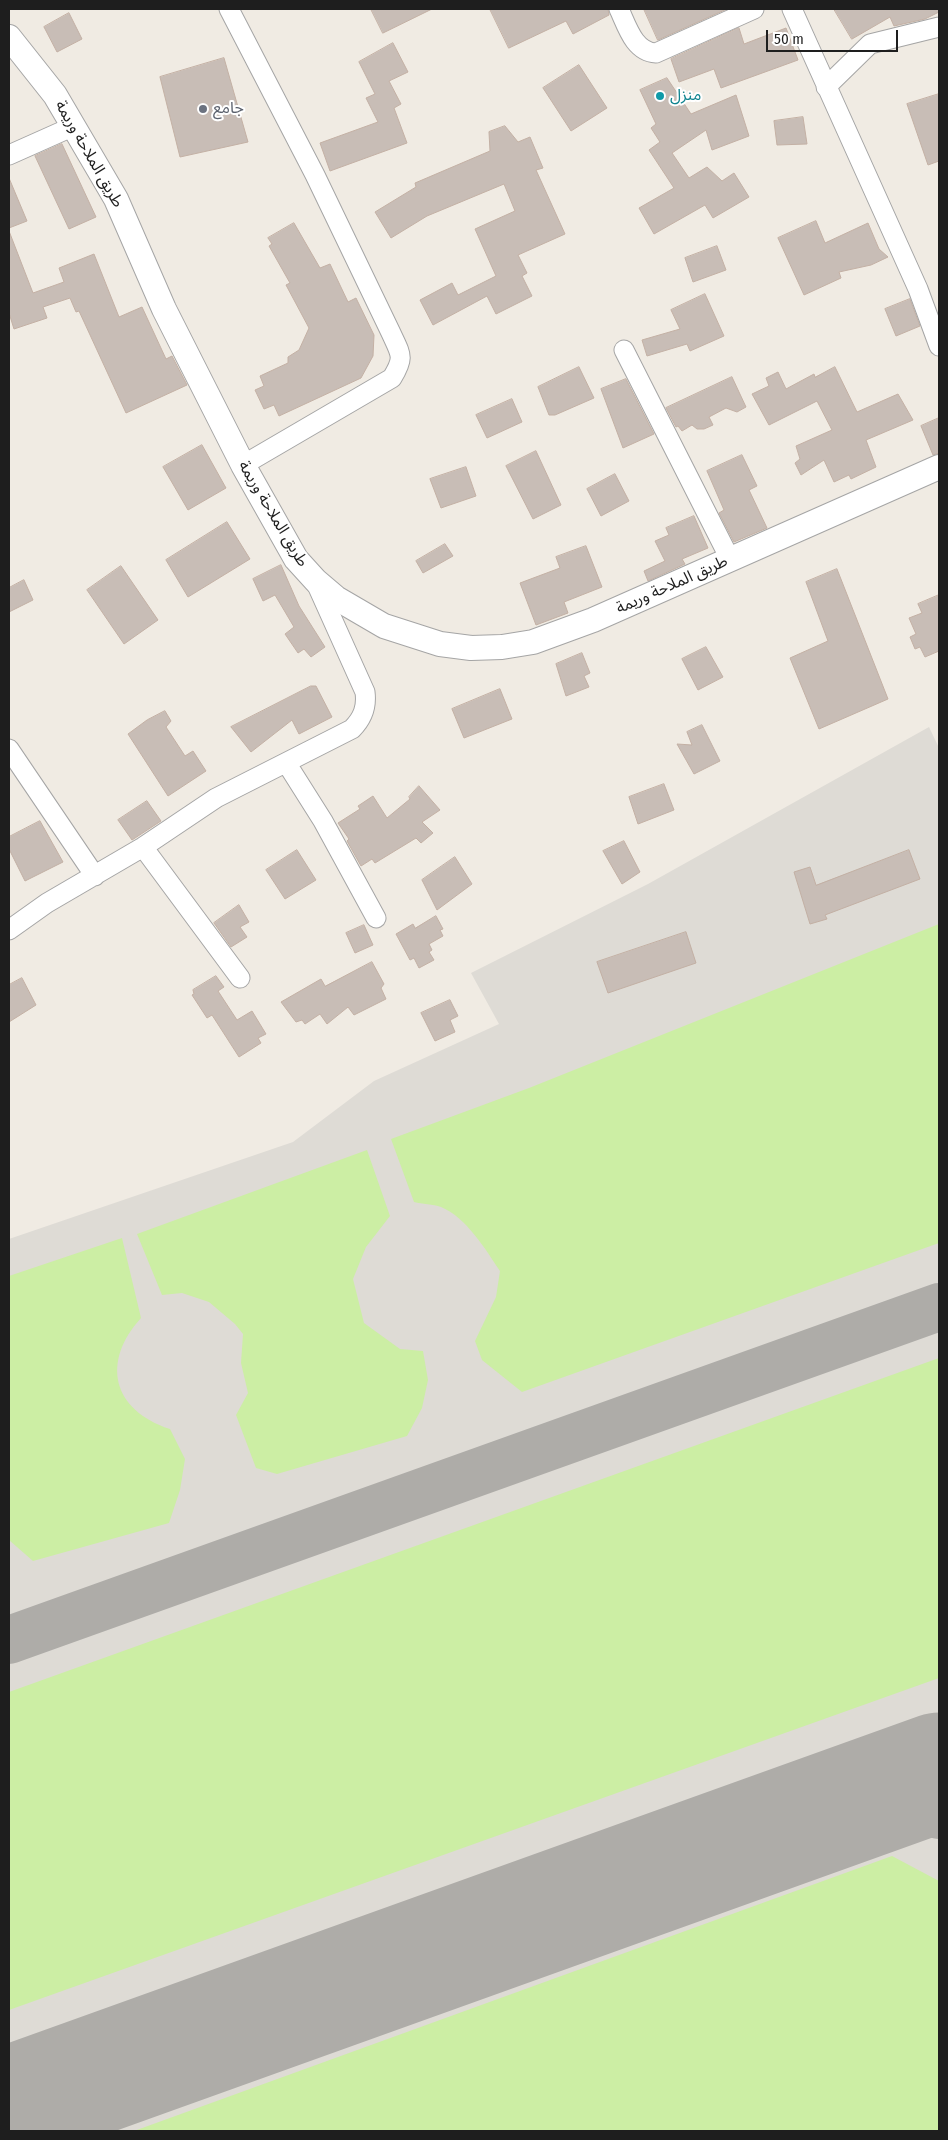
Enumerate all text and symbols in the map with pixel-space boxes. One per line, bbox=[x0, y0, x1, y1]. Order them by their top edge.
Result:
scale bar bbox=[768, 20, 900, 52]
text: 50 m bbox=[774, 30, 804, 48]
place label: منزل bbox=[670, 86, 701, 106]
marker: منزل bbox=[654, 90, 666, 102]
street label: طريق الملاحة وريمة bbox=[51, 97, 127, 211]
place label: جامع bbox=[213, 99, 244, 119]
marker: جامع bbox=[197, 103, 209, 115]
street label: طريق الملاحة وريمة bbox=[234, 458, 312, 570]
street label: طريق الملاحة وريمة bbox=[613, 552, 731, 618]

